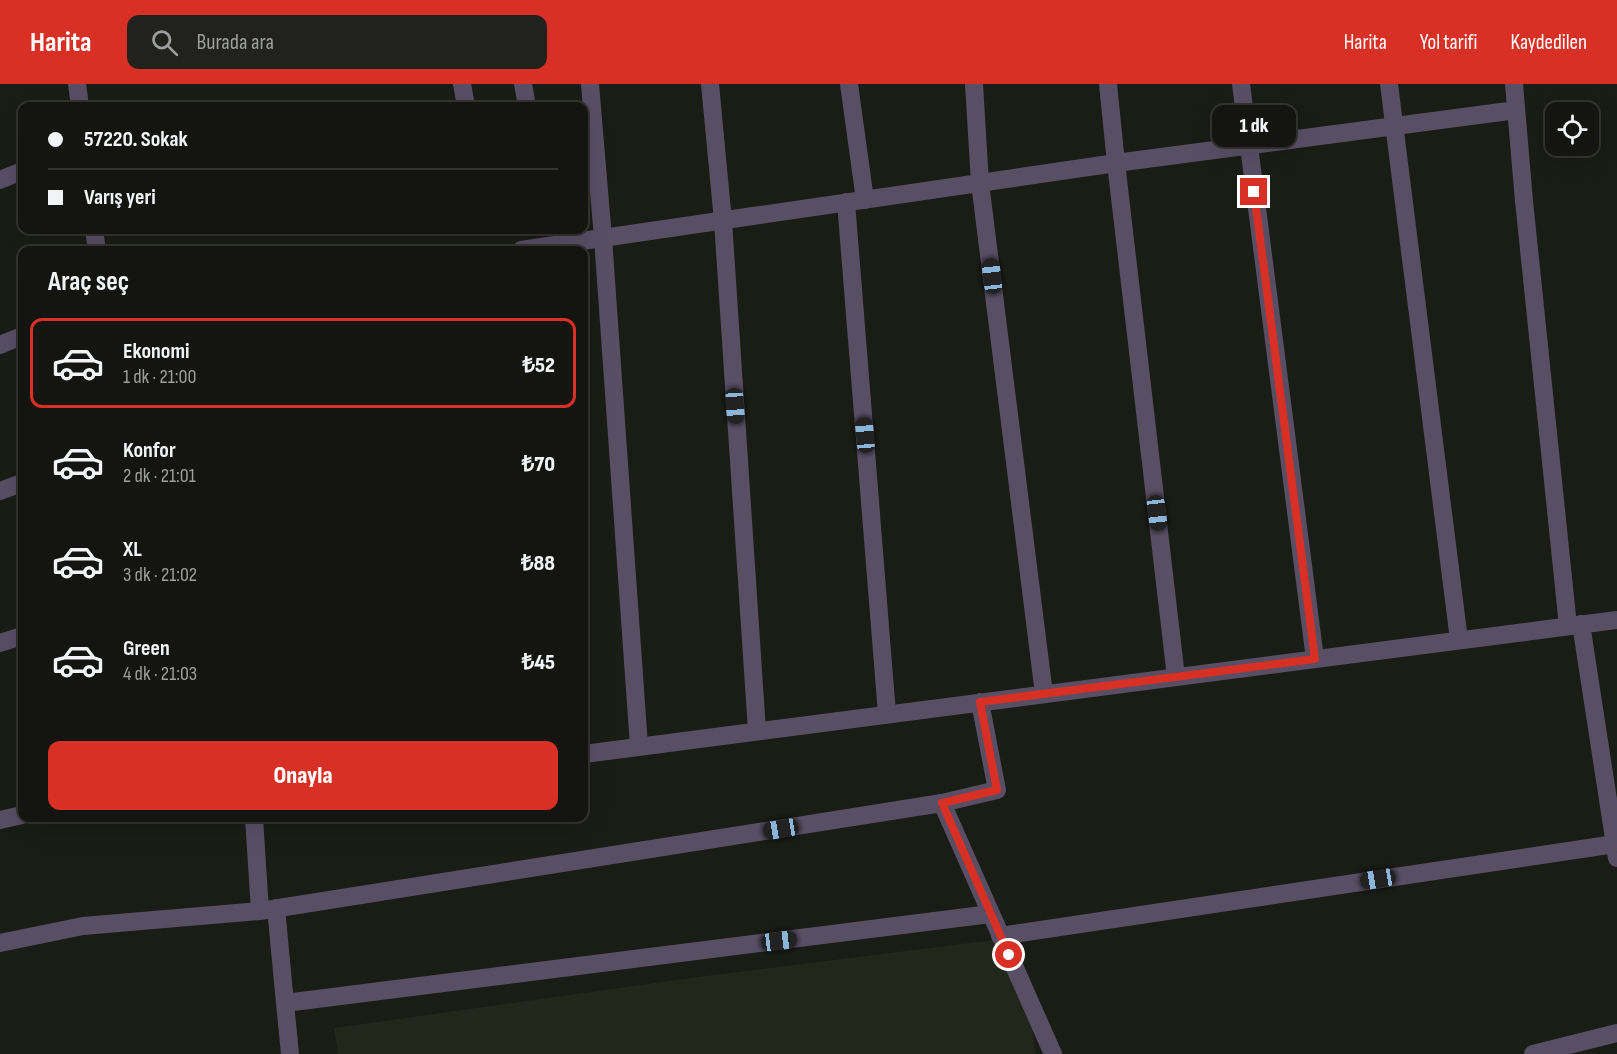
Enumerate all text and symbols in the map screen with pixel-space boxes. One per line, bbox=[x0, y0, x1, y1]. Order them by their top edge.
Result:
search box bbox=[127, 15, 547, 69]
text: Harita bbox=[30, 26, 91, 59]
icon: search bbox=[148, 26, 181, 59]
text: Burada ara bbox=[196, 29, 274, 56]
text: Harita bbox=[1344, 30, 1387, 55]
text: Yol tarifi bbox=[1420, 30, 1478, 55]
text: Kaydedilen bbox=[1511, 30, 1587, 55]
map controls bbox=[1545, 102, 1599, 156]
button: locate bbox=[1545, 102, 1599, 156]
callout: 1 dk bbox=[1212, 105, 1296, 147]
text: 1 dk bbox=[1240, 114, 1268, 138]
text: 57220. Sokak bbox=[84, 126, 188, 153]
route end bbox=[1240, 178, 1267, 205]
text: Varış yeri bbox=[84, 184, 156, 211]
car bbox=[981, 257, 1003, 295]
text: Araç seç bbox=[48, 266, 129, 298]
icon: car bbox=[51, 336, 105, 390]
text: Ekonomi bbox=[123, 338, 189, 365]
text: ₺52 bbox=[523, 352, 555, 379]
text: 1 dk · 21:00 bbox=[123, 365, 196, 389]
car bbox=[725, 387, 745, 425]
car bbox=[854, 416, 876, 454]
icon: car bbox=[51, 435, 105, 489]
text: Konfor bbox=[123, 437, 176, 464]
text: ₺70 bbox=[522, 451, 555, 478]
text: 2 dk · 21:01 bbox=[123, 464, 196, 488]
car bbox=[1146, 494, 1168, 532]
icon: car bbox=[51, 534, 105, 588]
text: XL bbox=[123, 536, 142, 563]
text: ₺88 bbox=[521, 550, 555, 577]
text: 3 dk · 21:02 bbox=[123, 563, 197, 587]
icon: car bbox=[51, 633, 105, 687]
text: Green bbox=[123, 635, 170, 662]
text: ₺45 bbox=[522, 649, 555, 676]
text: 4 dk · 21:03 bbox=[123, 662, 197, 686]
button: Onayla bbox=[48, 741, 558, 810]
car bbox=[762, 817, 800, 841]
car bbox=[1359, 867, 1397, 891]
car bbox=[760, 930, 798, 952]
route start bbox=[995, 941, 1022, 968]

